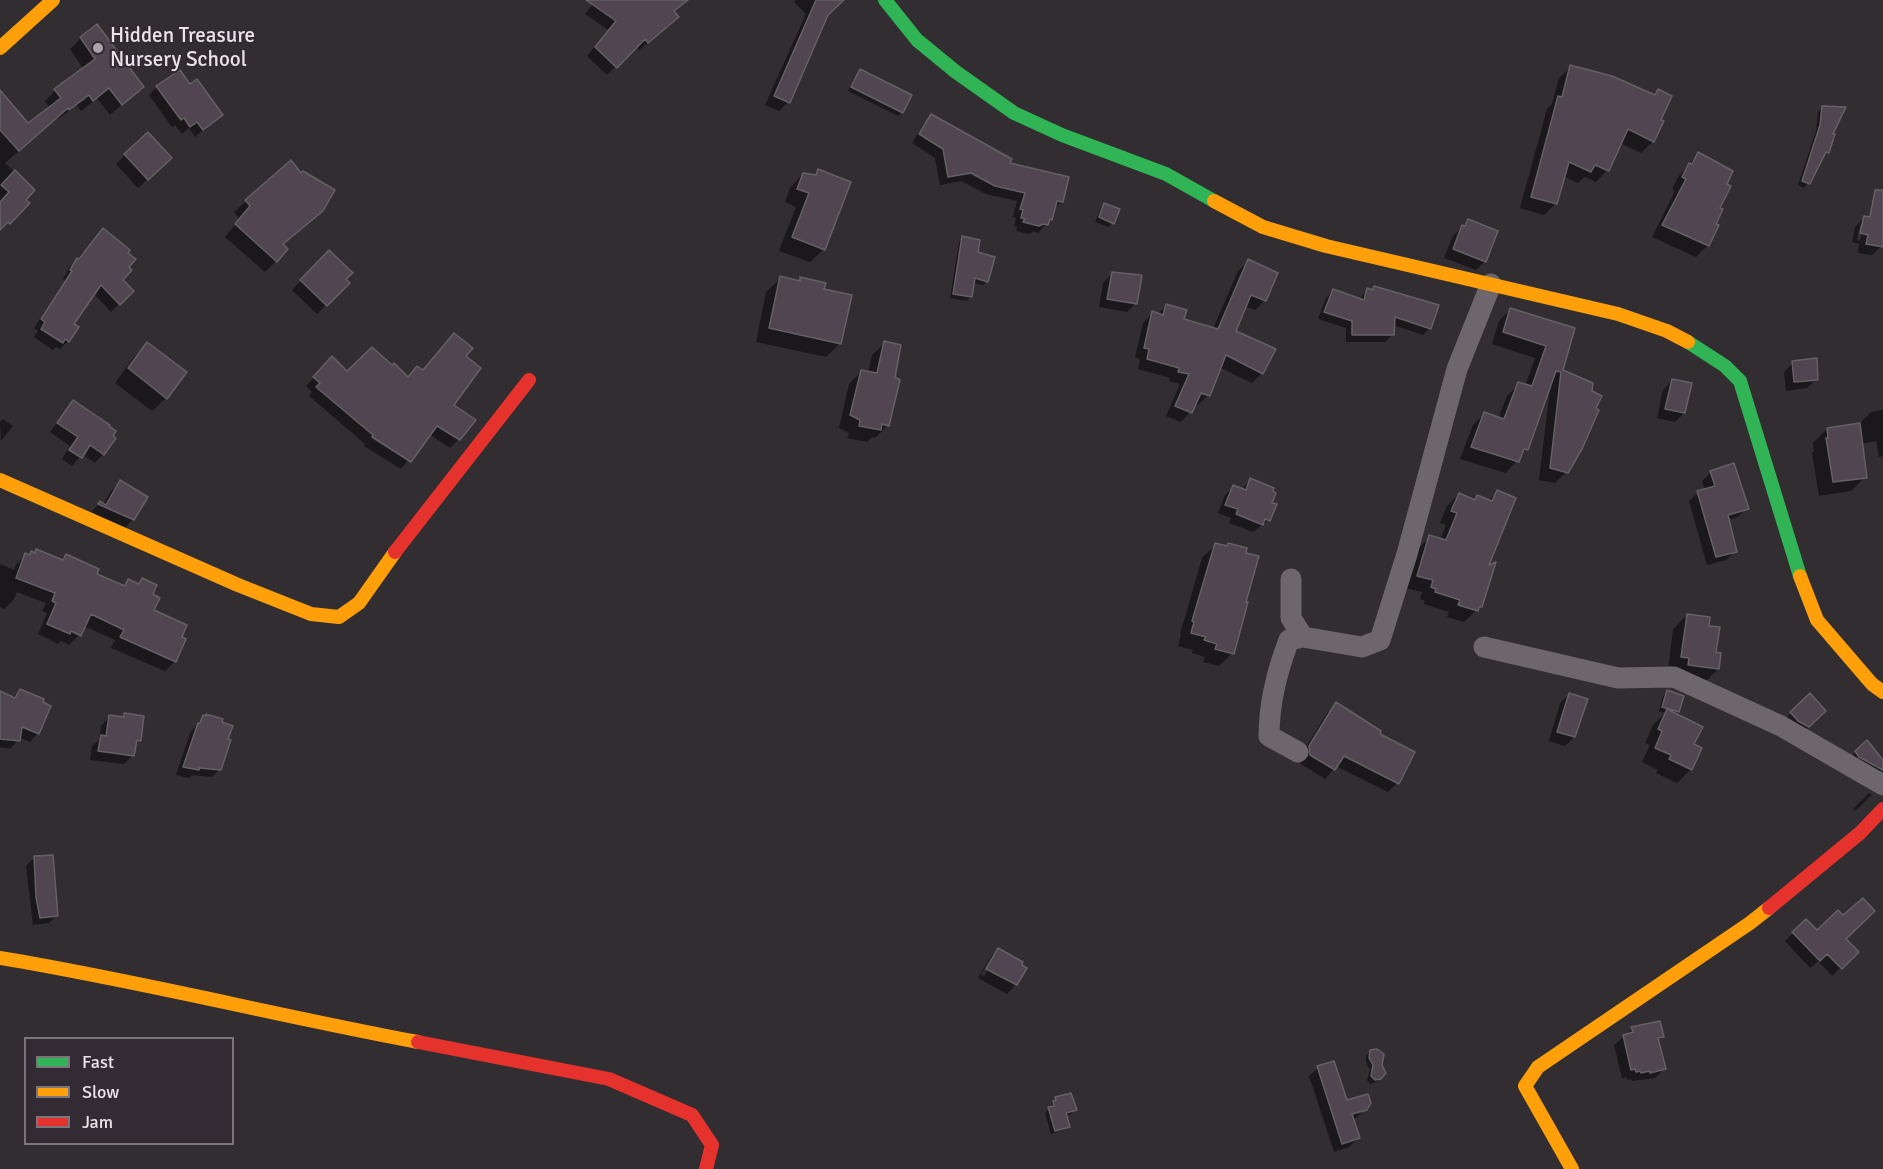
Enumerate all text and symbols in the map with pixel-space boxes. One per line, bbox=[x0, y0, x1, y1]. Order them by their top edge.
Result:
place label: Hidden Treasure Nursery School bbox=[110, 23, 255, 73]
marker: Hidden Treasure Nursery School bbox=[91, 41, 105, 55]
legend bbox=[24, 1037, 234, 1145]
text: Fast bbox=[82, 1051, 114, 1073]
text: Slow bbox=[82, 1081, 119, 1103]
text: Jam bbox=[82, 1111, 113, 1133]

